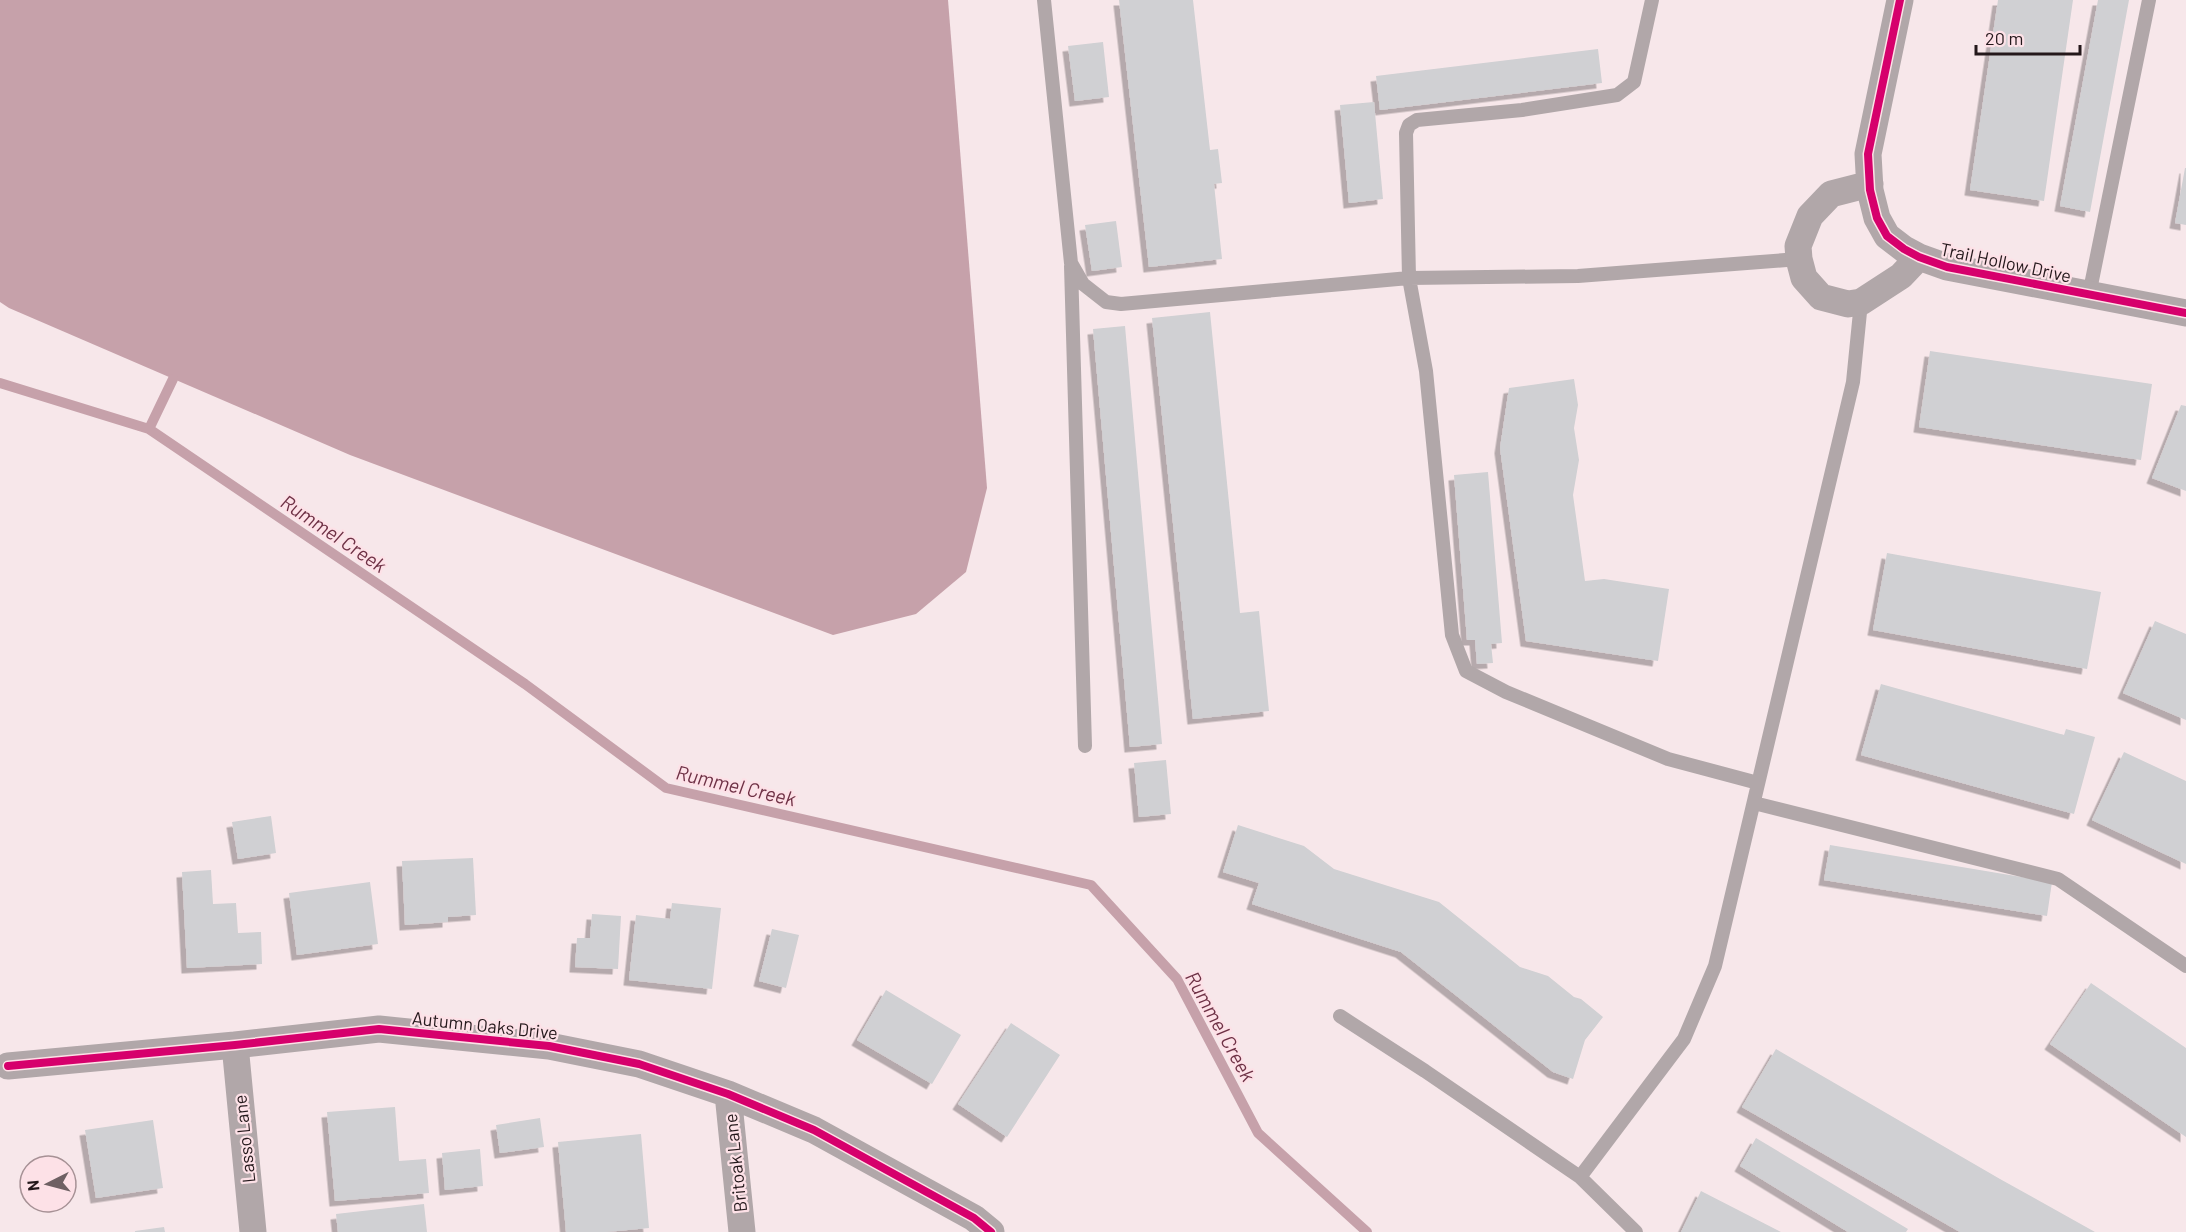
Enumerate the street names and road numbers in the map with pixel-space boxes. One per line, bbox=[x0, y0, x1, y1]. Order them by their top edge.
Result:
street label: Trail Hollow Drive bbox=[1939, 237, 2073, 287]
street label: Autumn Oaks Drive bbox=[411, 1006, 559, 1044]
street label: Lasso Lane bbox=[228, 1094, 260, 1184]
street label: Britoak Lane bbox=[719, 1113, 751, 1213]

